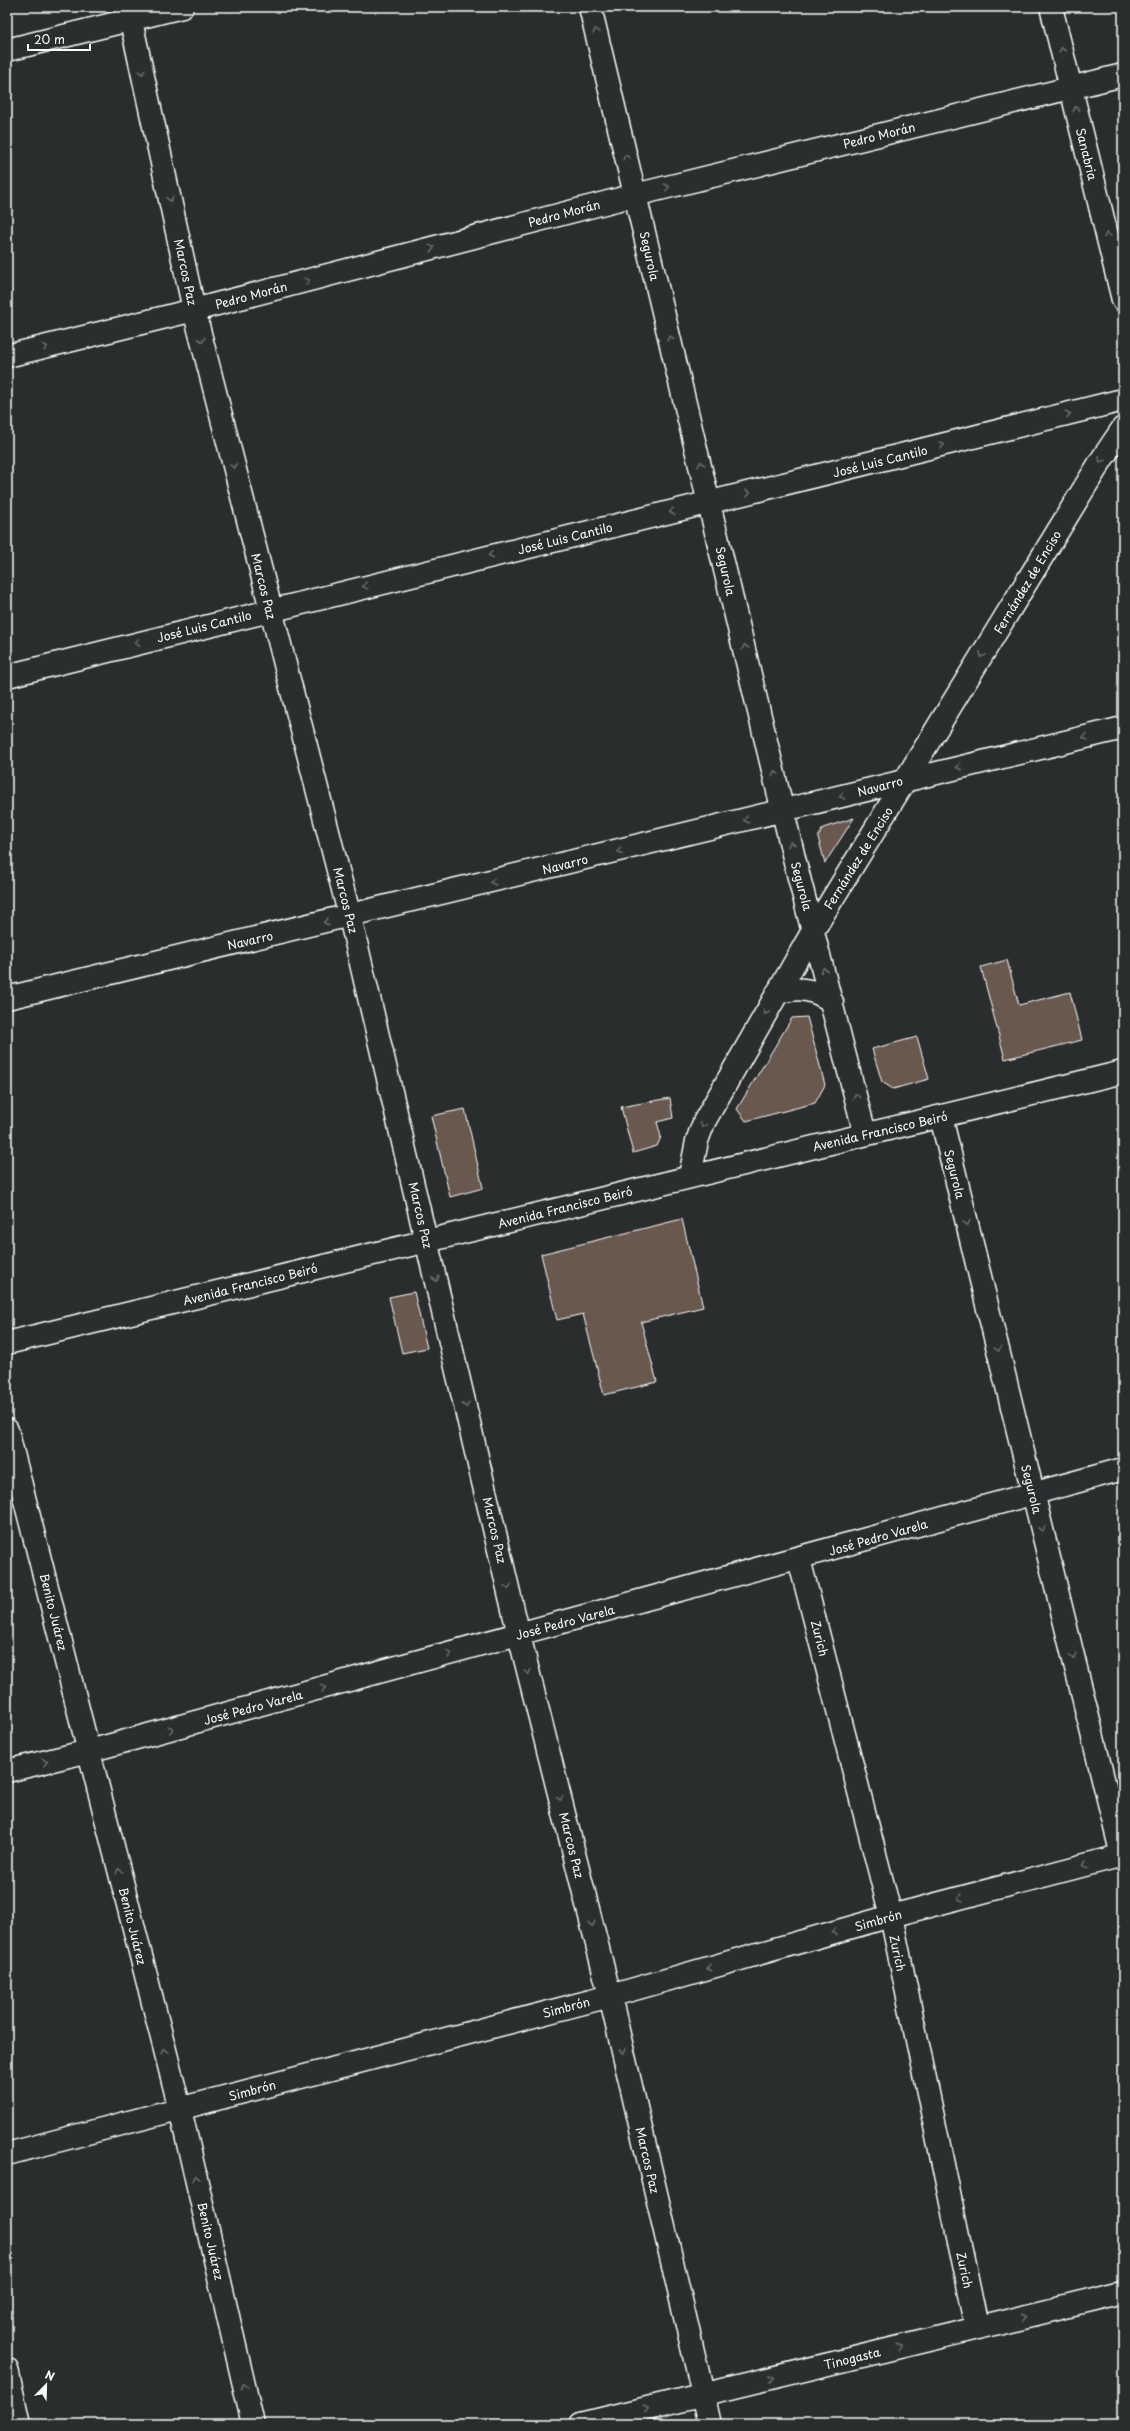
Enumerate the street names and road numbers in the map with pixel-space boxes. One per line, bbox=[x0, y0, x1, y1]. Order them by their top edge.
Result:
street label: Pedro Morán bbox=[841, 117, 917, 153]
street label: Sanabria bbox=[1072, 126, 1102, 183]
street label: Pedro Morán bbox=[526, 195, 602, 231]
street label: Segurola bbox=[636, 230, 664, 283]
street label: Marcos Paz bbox=[170, 237, 202, 307]
street label: Pedro Morán bbox=[213, 277, 289, 313]
street label: José Luis Cantilo bbox=[831, 440, 930, 481]
street label: José Luis Cantilo bbox=[516, 517, 615, 558]
street label: Fernández de Enciso bbox=[989, 527, 1065, 637]
street label: Segurola bbox=[712, 545, 740, 598]
street label: Marcos Paz bbox=[247, 551, 281, 621]
street label: José Luis Cantilo bbox=[155, 605, 254, 646]
street label: Navarro bbox=[855, 771, 905, 801]
street label: Fernández de Enciso bbox=[819, 803, 897, 913]
street label: Navarro bbox=[540, 850, 590, 878]
street label: Segurola bbox=[787, 860, 817, 913]
street label: Marcos Paz bbox=[329, 865, 363, 935]
street label: Navarro bbox=[225, 926, 275, 954]
street label: Avenida Francisco Beiró bbox=[811, 1107, 950, 1155]
street label: Segurola bbox=[940, 1148, 970, 1201]
street label: Marcos Paz bbox=[405, 1180, 437, 1250]
street label: Avenida Francisco Beiró bbox=[496, 1182, 634, 1232]
street label: Avenida Francisco Beiró bbox=[181, 1259, 319, 1309]
street label: Segurola bbox=[1017, 1463, 1047, 1516]
street label: Marcos Paz bbox=[479, 1495, 511, 1565]
street label: José Pedro Varela bbox=[826, 1514, 930, 1560]
street label: Benito Juárez bbox=[36, 1571, 72, 1653]
street label: José Pedro Varela bbox=[513, 1600, 617, 1644]
street label: Zurich bbox=[807, 1618, 833, 1658]
street label: José Pedro Varela bbox=[201, 1685, 305, 1729]
street label: Marcos Paz bbox=[555, 1810, 589, 1880]
street label: Benito Juárez bbox=[115, 1885, 151, 1967]
street label: Simbrón bbox=[852, 1905, 904, 1935]
street label: Zurich bbox=[885, 1933, 911, 1973]
street label: Simbrón bbox=[540, 1992, 592, 2022]
street label: Simbrón bbox=[226, 2075, 278, 2105]
street label: Marcos Paz bbox=[632, 2125, 664, 2195]
street label: Benito Juárez bbox=[193, 2200, 229, 2282]
street label: Zurich bbox=[952, 2250, 978, 2290]
street label: Tinogasta bbox=[822, 2342, 882, 2374]

